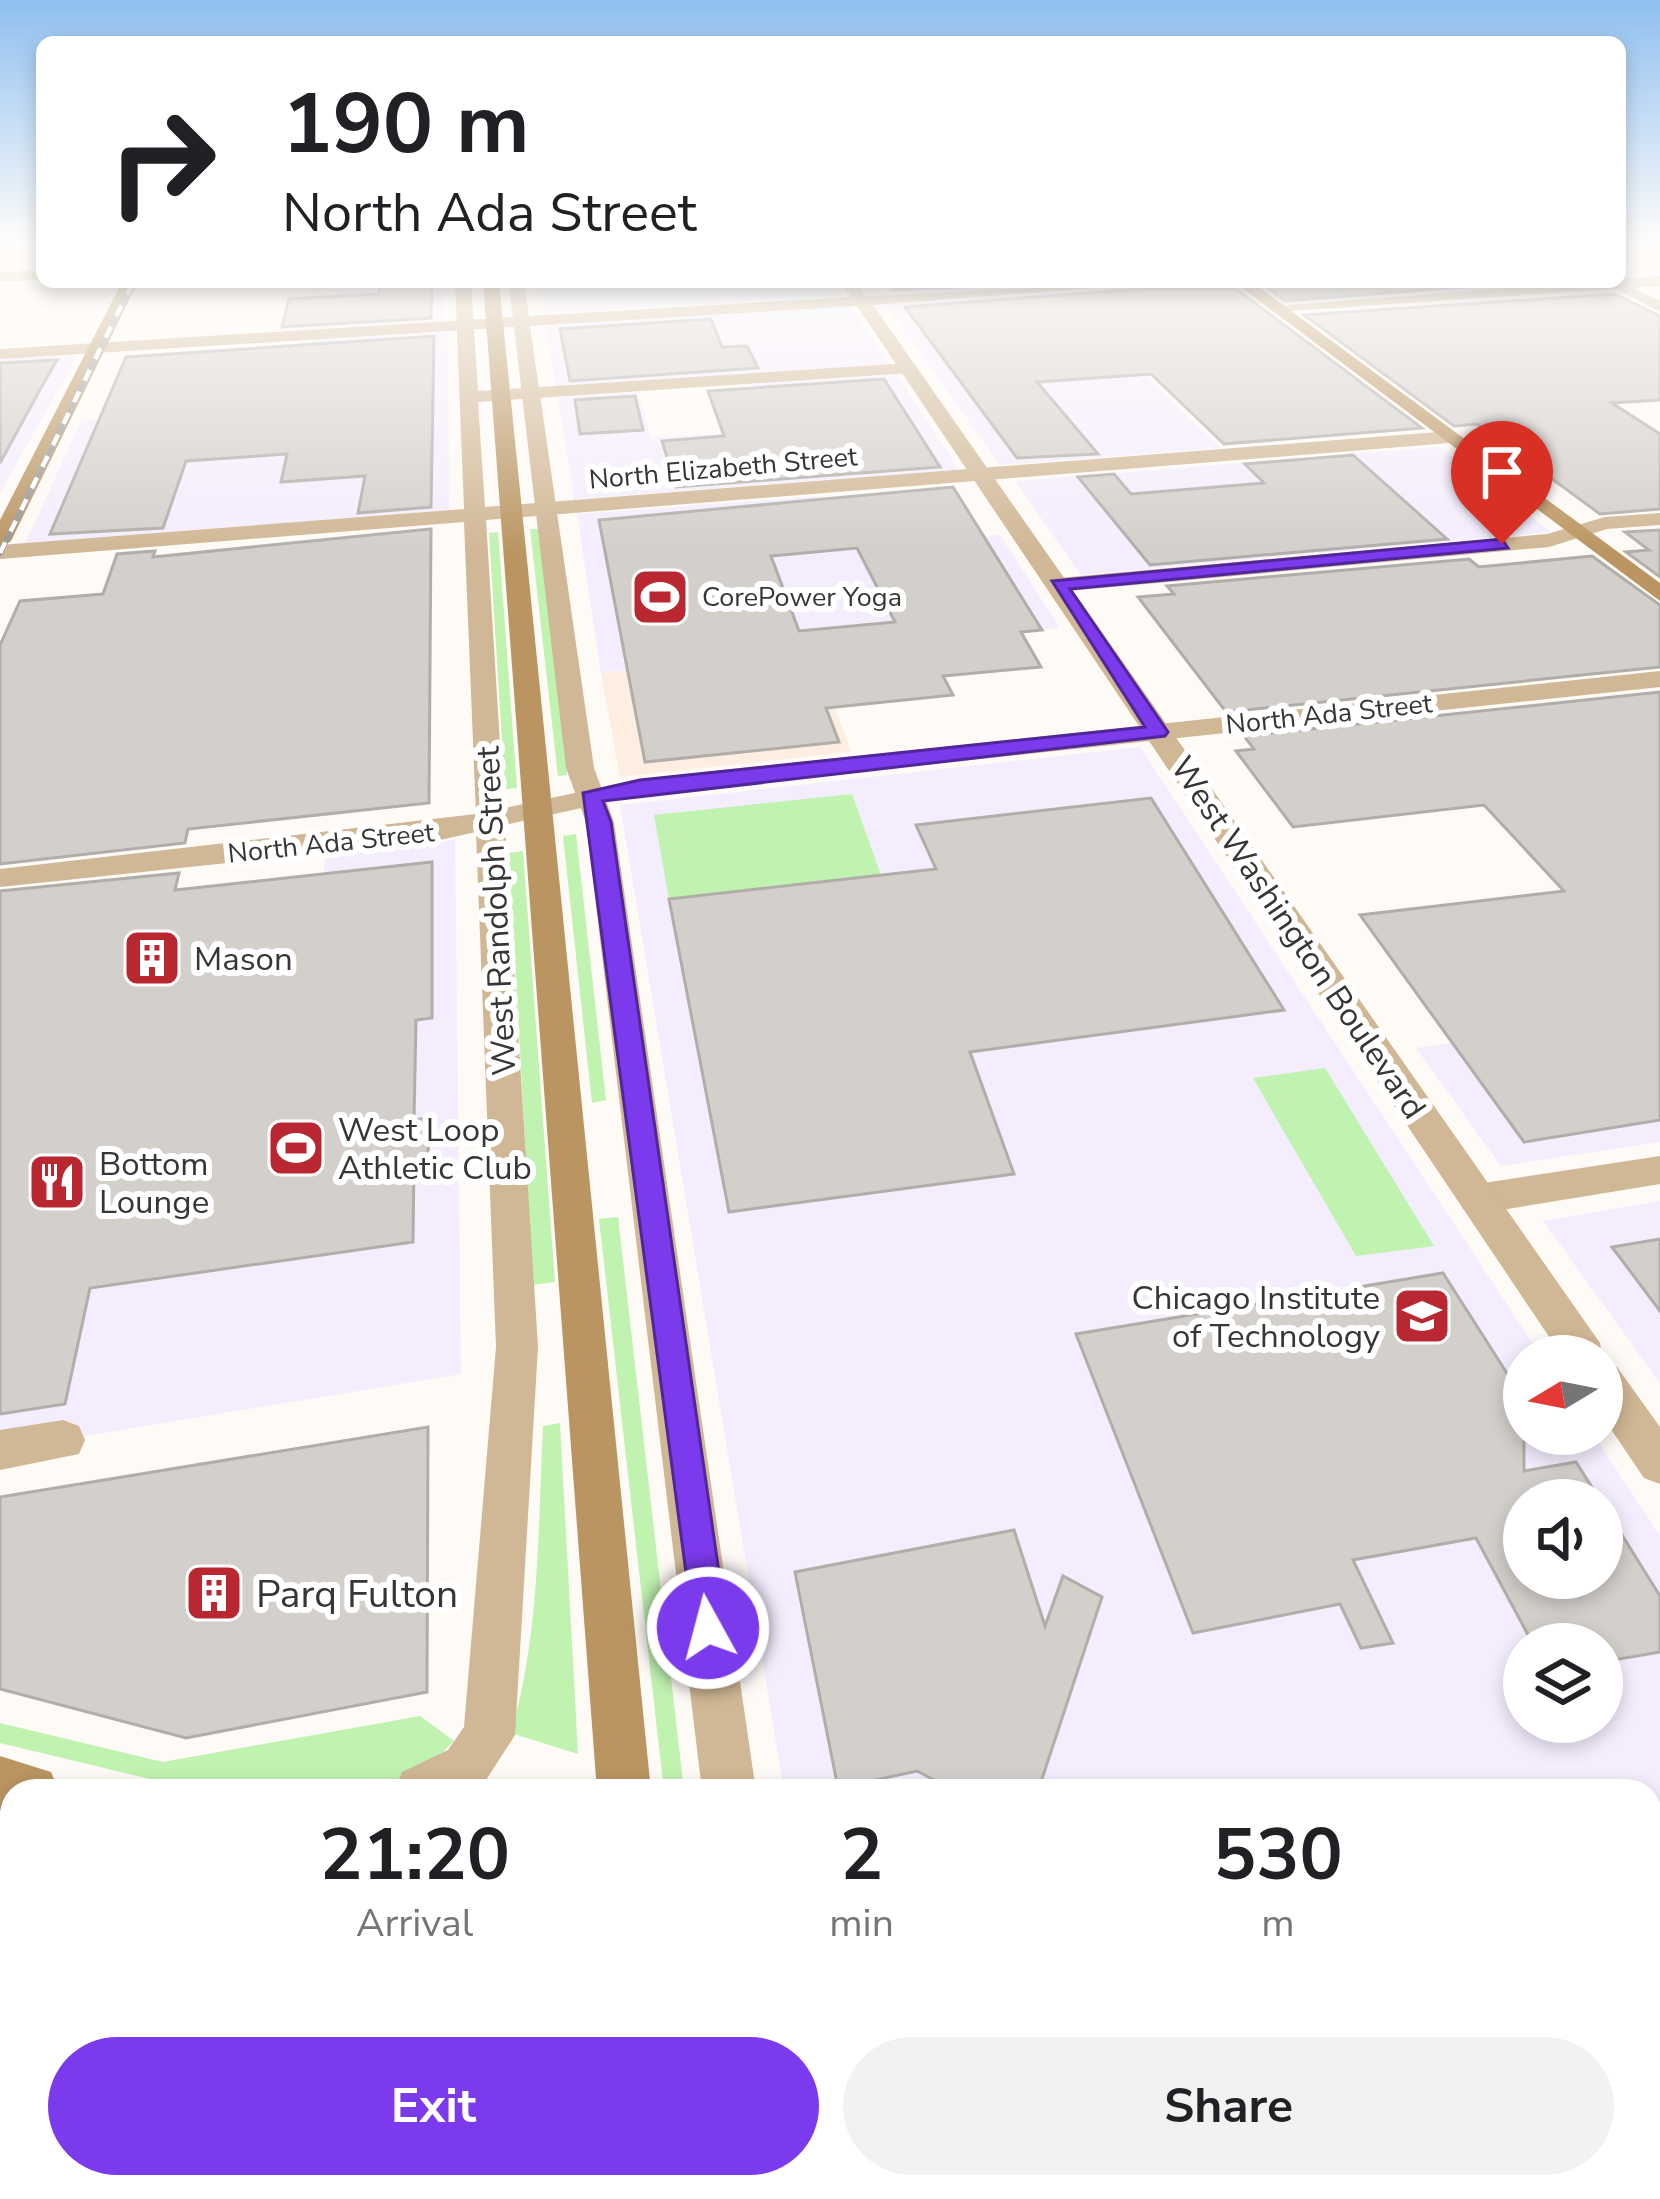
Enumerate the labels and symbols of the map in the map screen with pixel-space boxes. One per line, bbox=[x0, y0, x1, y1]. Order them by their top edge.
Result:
pin bbox=[1451, 421, 1553, 544]
street label: North Elizabeth Street bbox=[587, 438, 859, 499]
sports icon: CorePower Yoga bbox=[629, 566, 691, 628]
place label: CorePower Yoga bbox=[702, 579, 902, 616]
street label: North Ada Street bbox=[1224, 685, 1435, 744]
street label: West Randolph Street bbox=[465, 745, 528, 1077]
street label: West Washington Boulevard bbox=[1159, 748, 1436, 1128]
street label: North Ada Street bbox=[226, 814, 437, 873]
building icon: Mason bbox=[121, 927, 183, 989]
place label: Mason bbox=[194, 937, 293, 982]
place label: West Loop Athletic Club bbox=[338, 1108, 532, 1191]
sports icon: West Loop Athletic Club bbox=[265, 1117, 327, 1179]
place label: Bottom Lounge bbox=[99, 1142, 209, 1225]
restaurant icon: Bottom Lounge bbox=[26, 1151, 88, 1213]
place label: Chicago Institute of Technology bbox=[1131, 1276, 1380, 1359]
school or university icon: Chicago Institute of Technology bbox=[1391, 1285, 1453, 1347]
north arrow bbox=[1503, 1335, 1623, 1455]
building icon: Parq Fulton bbox=[183, 1562, 245, 1624]
position arrow bbox=[645, 1565, 771, 1691]
place label: Parq Fulton bbox=[256, 1568, 458, 1621]

